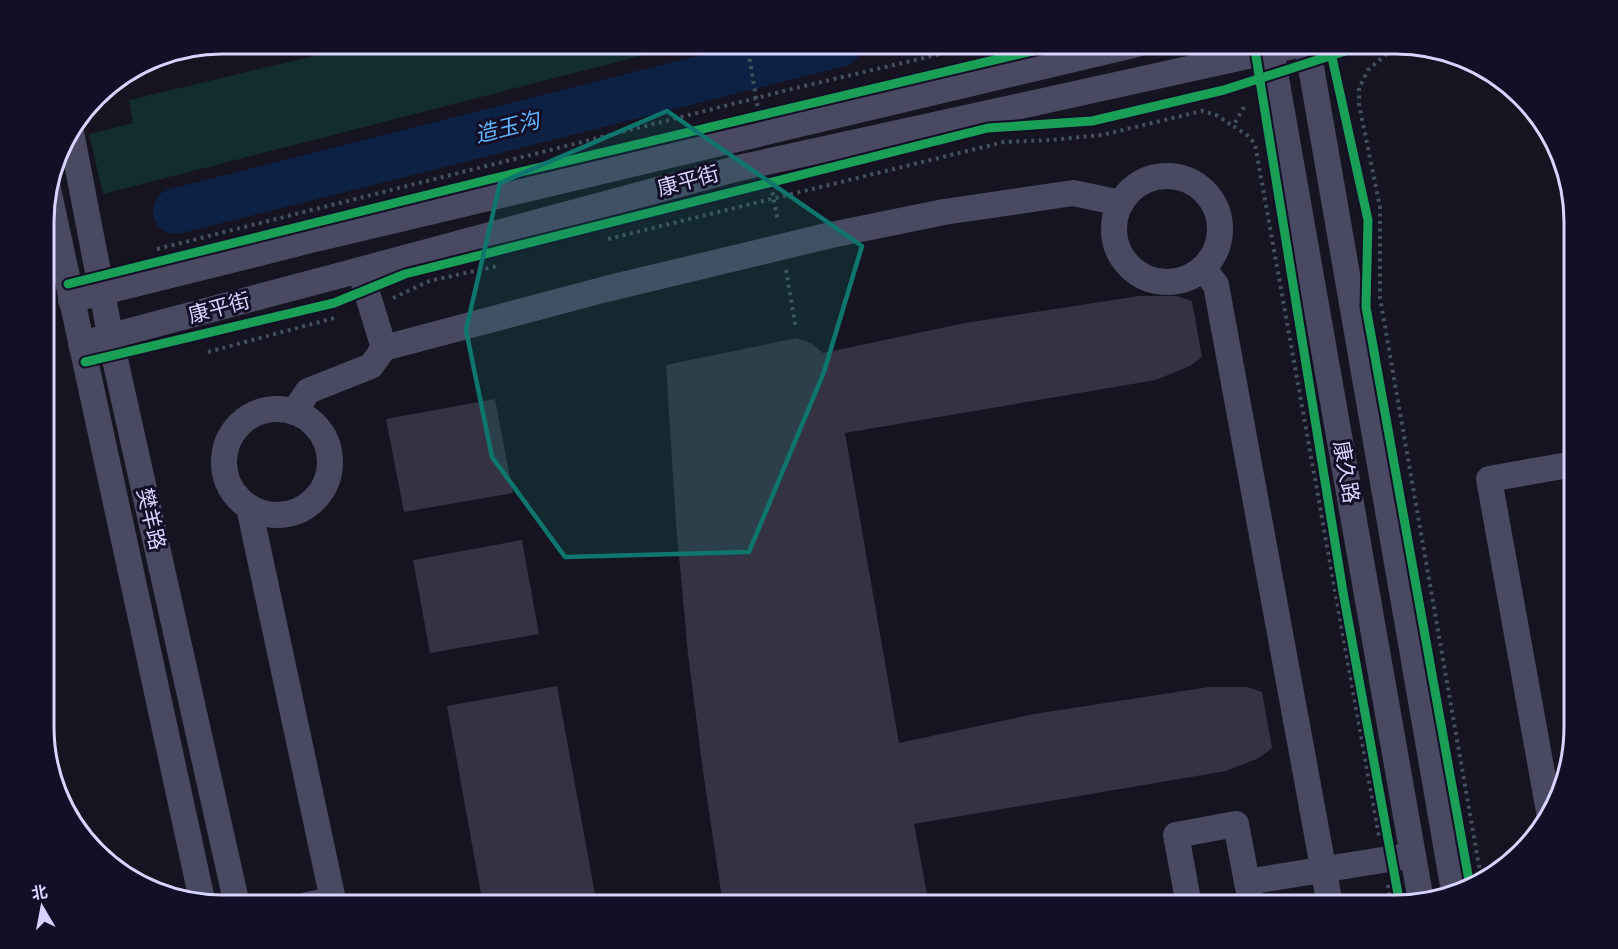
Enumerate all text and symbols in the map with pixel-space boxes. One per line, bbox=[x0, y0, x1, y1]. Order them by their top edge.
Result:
water label: 造玉沟 bbox=[472, 105, 544, 148]
street label: 康平街 bbox=[654, 159, 721, 200]
street label: 康平街 bbox=[185, 286, 252, 327]
street label: 康久路 bbox=[1330, 439, 1365, 505]
street label: 樊羊路 bbox=[133, 485, 172, 552]
north arrow bbox=[12, 877, 72, 937]
text: 北 bbox=[30, 881, 49, 902]

